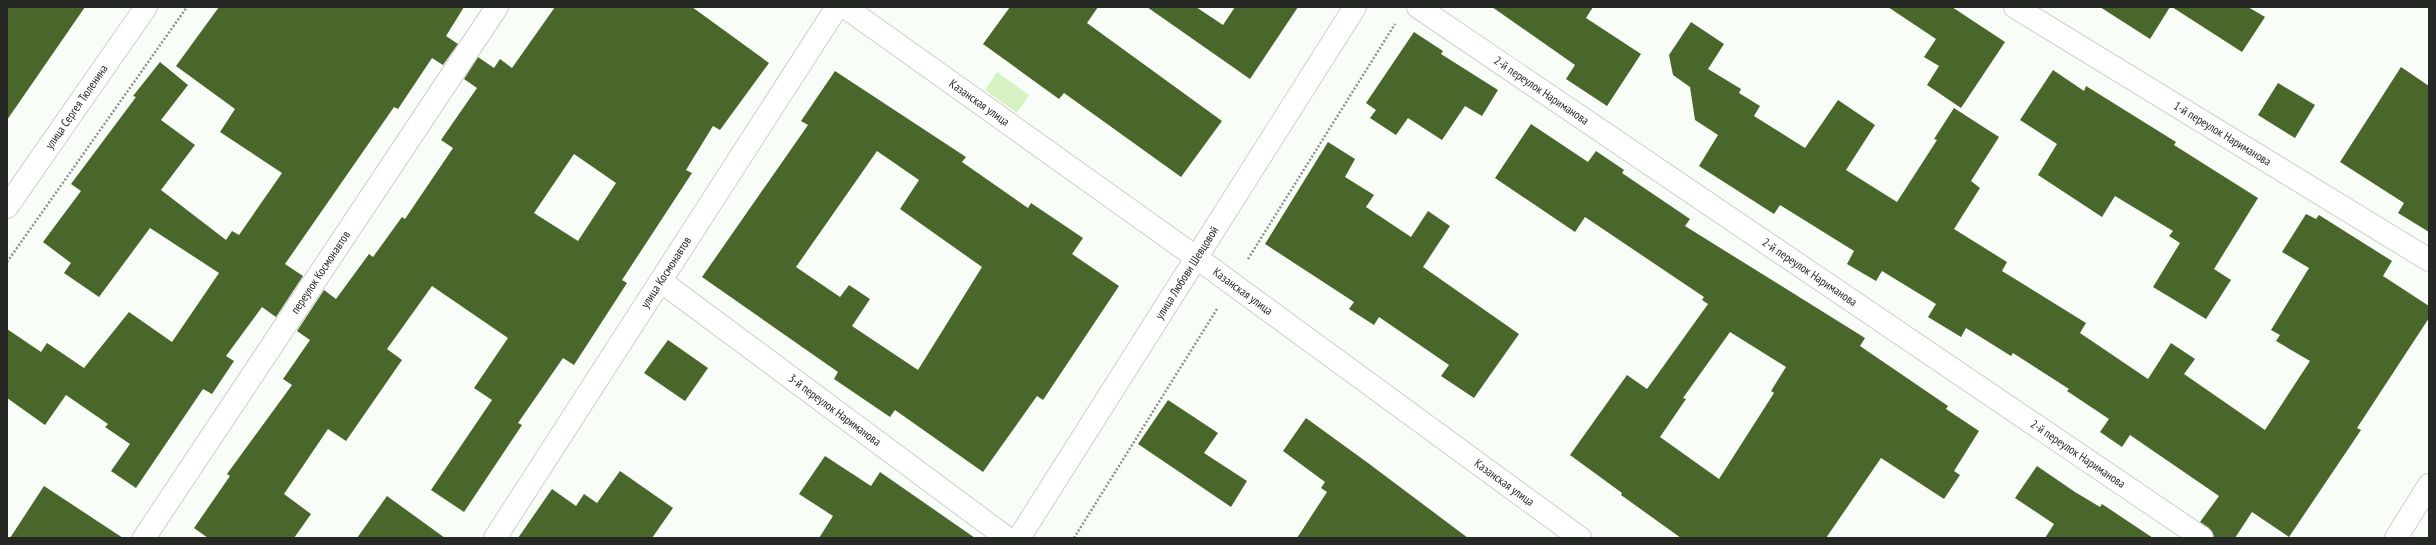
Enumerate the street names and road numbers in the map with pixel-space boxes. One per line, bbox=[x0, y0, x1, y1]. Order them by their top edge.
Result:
street label: 2-й переулок Нариманова bbox=[1491, 53, 1592, 128]
street label: улица Сергея Тюленина bbox=[42, 61, 111, 152]
street label: Казанская улица bbox=[947, 76, 1013, 129]
street label: 1-й переулок Нариманова bbox=[2171, 98, 2274, 169]
street label: улица Любови Шевцовой bbox=[1151, 223, 1221, 322]
street label: переулок Космонавтов bbox=[287, 228, 353, 316]
street label: улица Космонавтов bbox=[637, 233, 694, 311]
street label: 2-й переулок Нариманова bbox=[1760, 234, 1860, 309]
street label: Казанская улица bbox=[1210, 264, 1276, 318]
street label: 3-й переулок Нариманова bbox=[786, 370, 884, 449]
street label: 2-й переулок Нариманова bbox=[2028, 416, 2129, 491]
street label: Казанская улица bbox=[1472, 455, 1538, 509]

